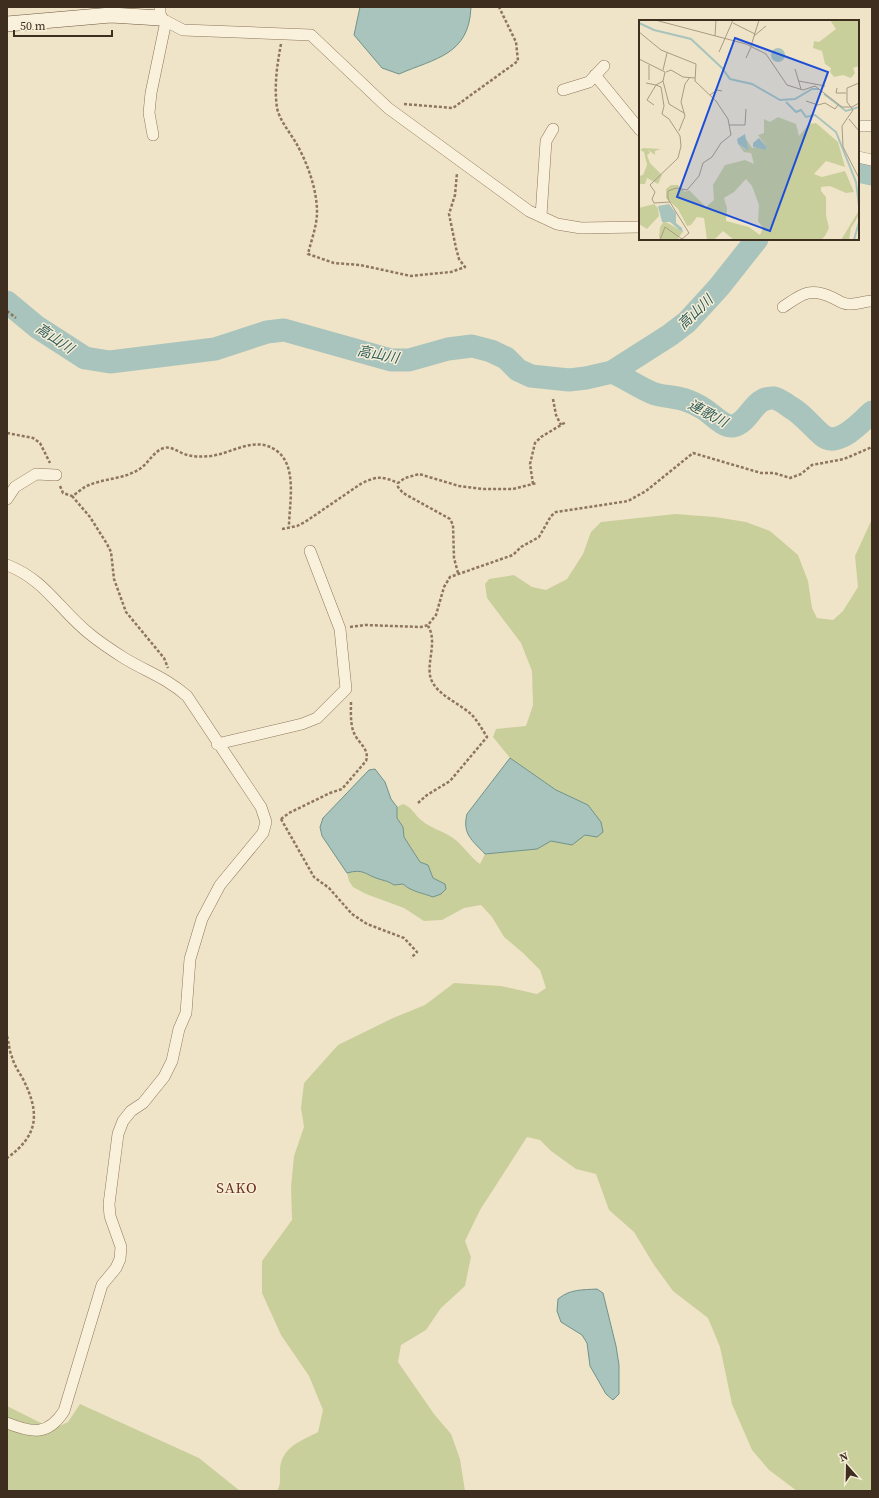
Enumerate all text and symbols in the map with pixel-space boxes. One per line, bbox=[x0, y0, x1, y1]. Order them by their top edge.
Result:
scale bar bbox=[14, 12, 112, 38]
text: 50 m bbox=[20, 18, 46, 34]
inset map bbox=[639, 20, 859, 240]
water label: 高山川 bbox=[673, 289, 718, 334]
water label: 高山川 bbox=[32, 318, 80, 359]
water label: 高山川 bbox=[355, 340, 402, 368]
water label: 連歌川 bbox=[685, 394, 733, 433]
district label: SAKO bbox=[216, 1177, 258, 1198]
north arrow bbox=[827, 1446, 867, 1486]
text: N bbox=[837, 1449, 850, 1465]

